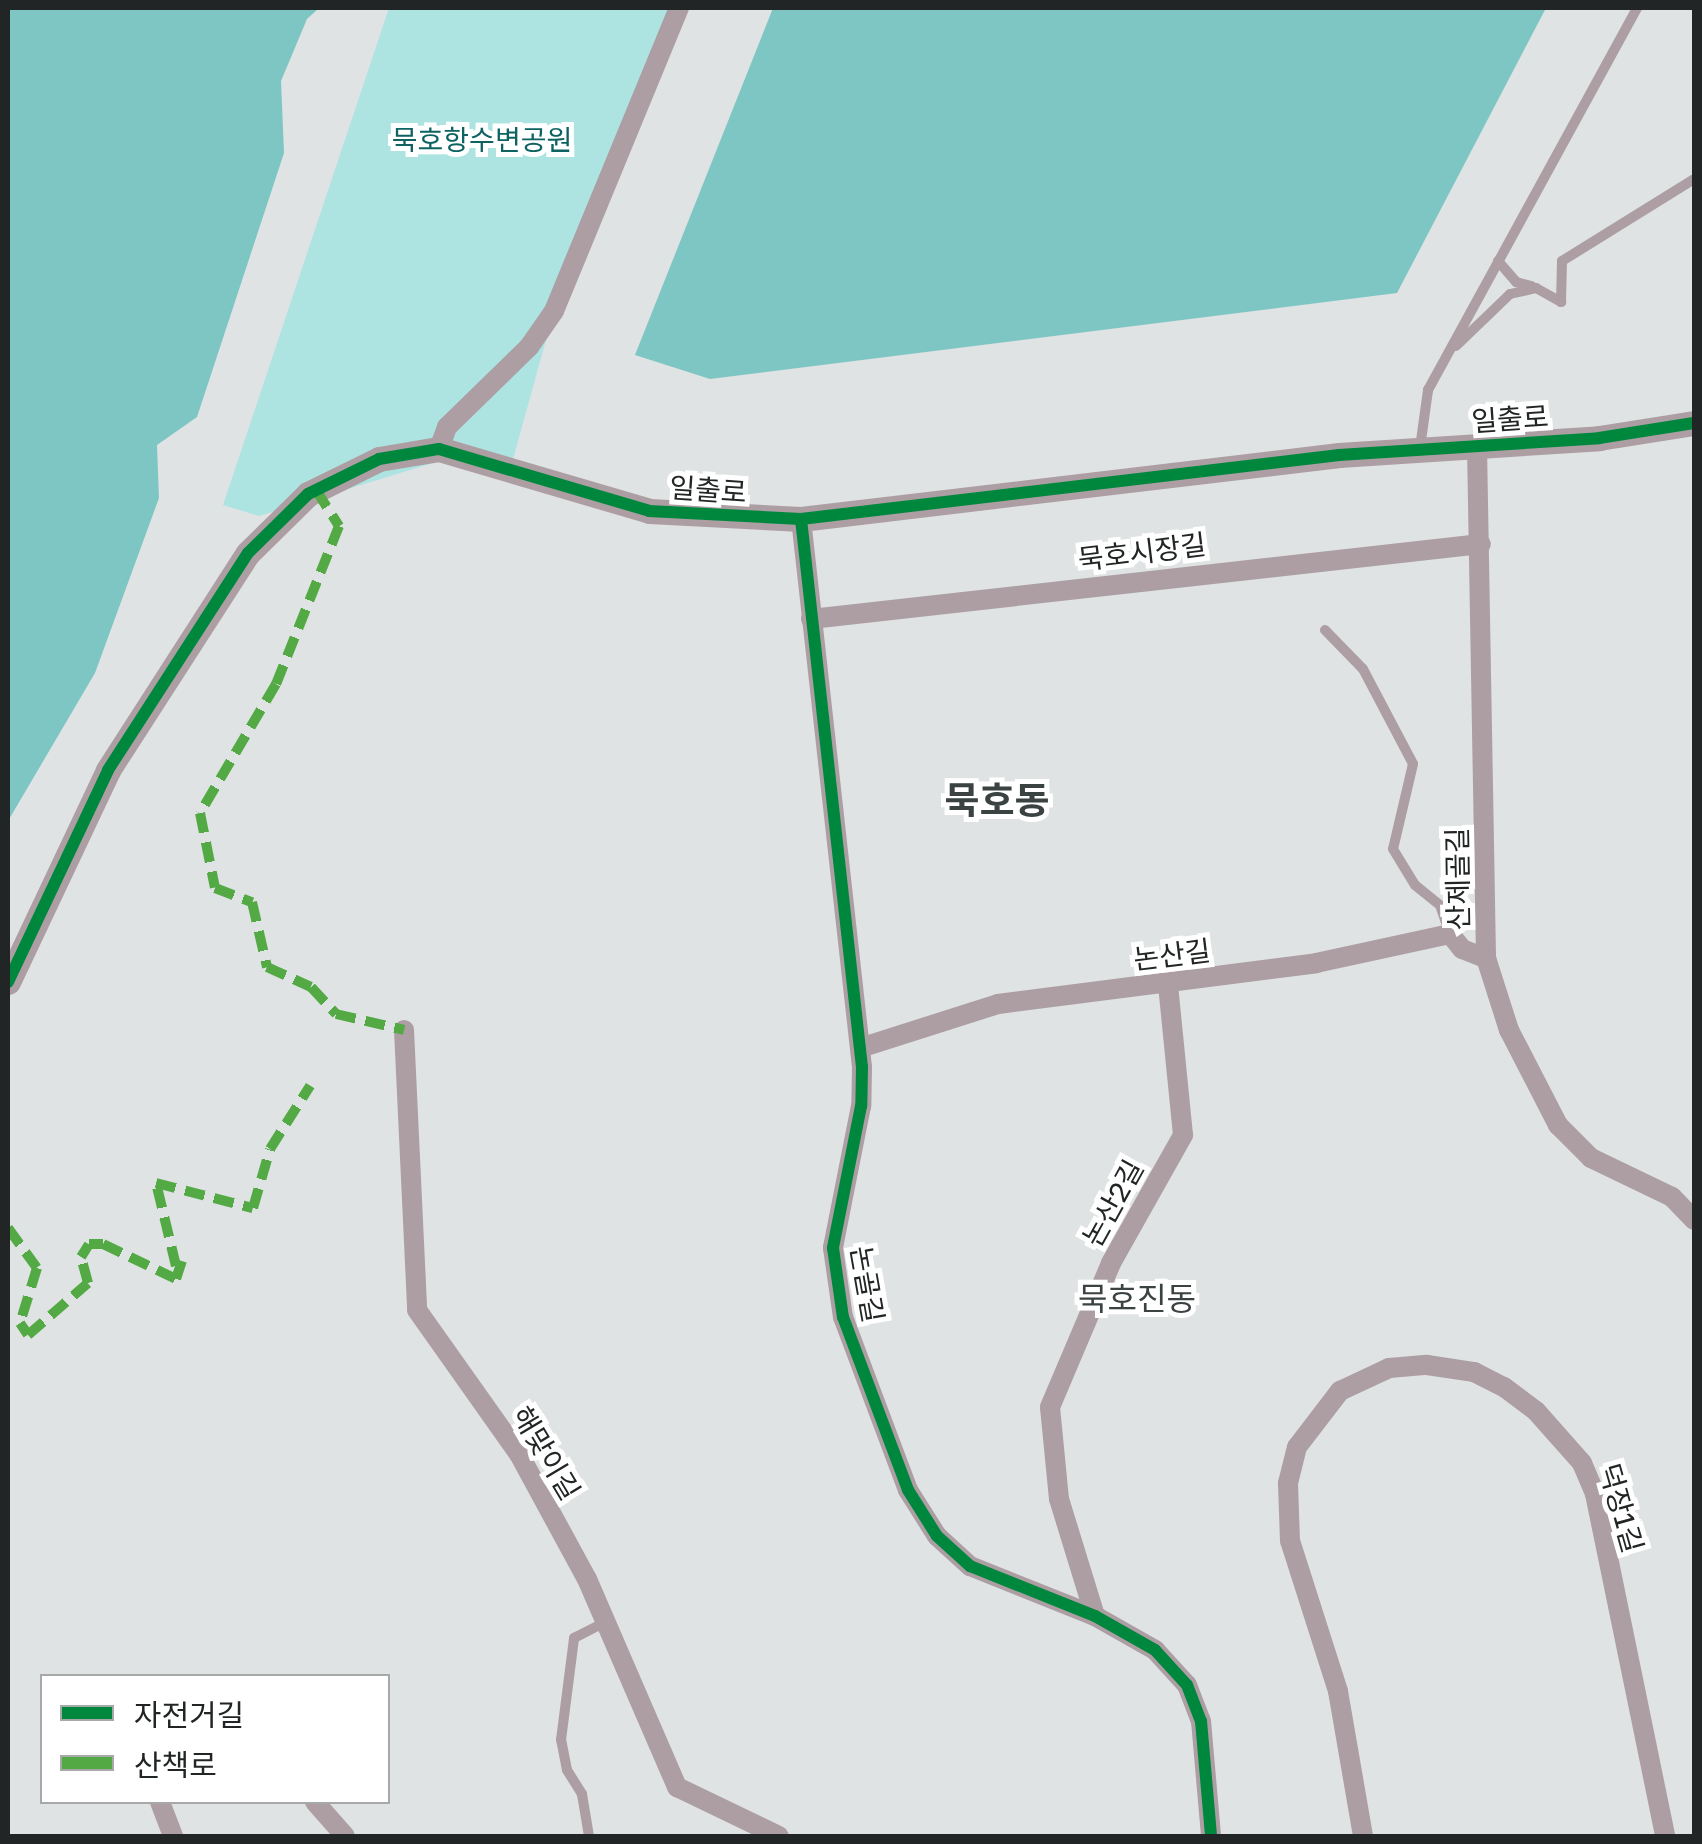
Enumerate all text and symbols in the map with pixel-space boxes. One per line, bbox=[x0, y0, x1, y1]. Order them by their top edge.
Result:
park label: 묵호항수변공원 bbox=[392, 123, 572, 157]
street label: 일출로 bbox=[1470, 400, 1550, 438]
street label: 일출로 bbox=[668, 471, 748, 509]
street label: 묵호시장길 bbox=[1076, 527, 1208, 577]
district label: 묵호동 bbox=[945, 777, 1049, 823]
street label: 산제골길 bbox=[1440, 827, 1476, 931]
street label: 논산길 bbox=[1132, 934, 1212, 976]
street label: 논산2길 bbox=[1076, 1154, 1150, 1252]
street label: 논골길 bbox=[844, 1243, 890, 1325]
district label: 묵호진동 bbox=[1078, 1279, 1196, 1317]
street label: 해맞이길 bbox=[505, 1400, 587, 1506]
street label: 덕장1길 bbox=[1592, 1460, 1650, 1556]
legend bbox=[40, 1674, 390, 1804]
text: 자전거길 bbox=[134, 1697, 244, 1733]
text: 산책로 bbox=[134, 1747, 217, 1783]

